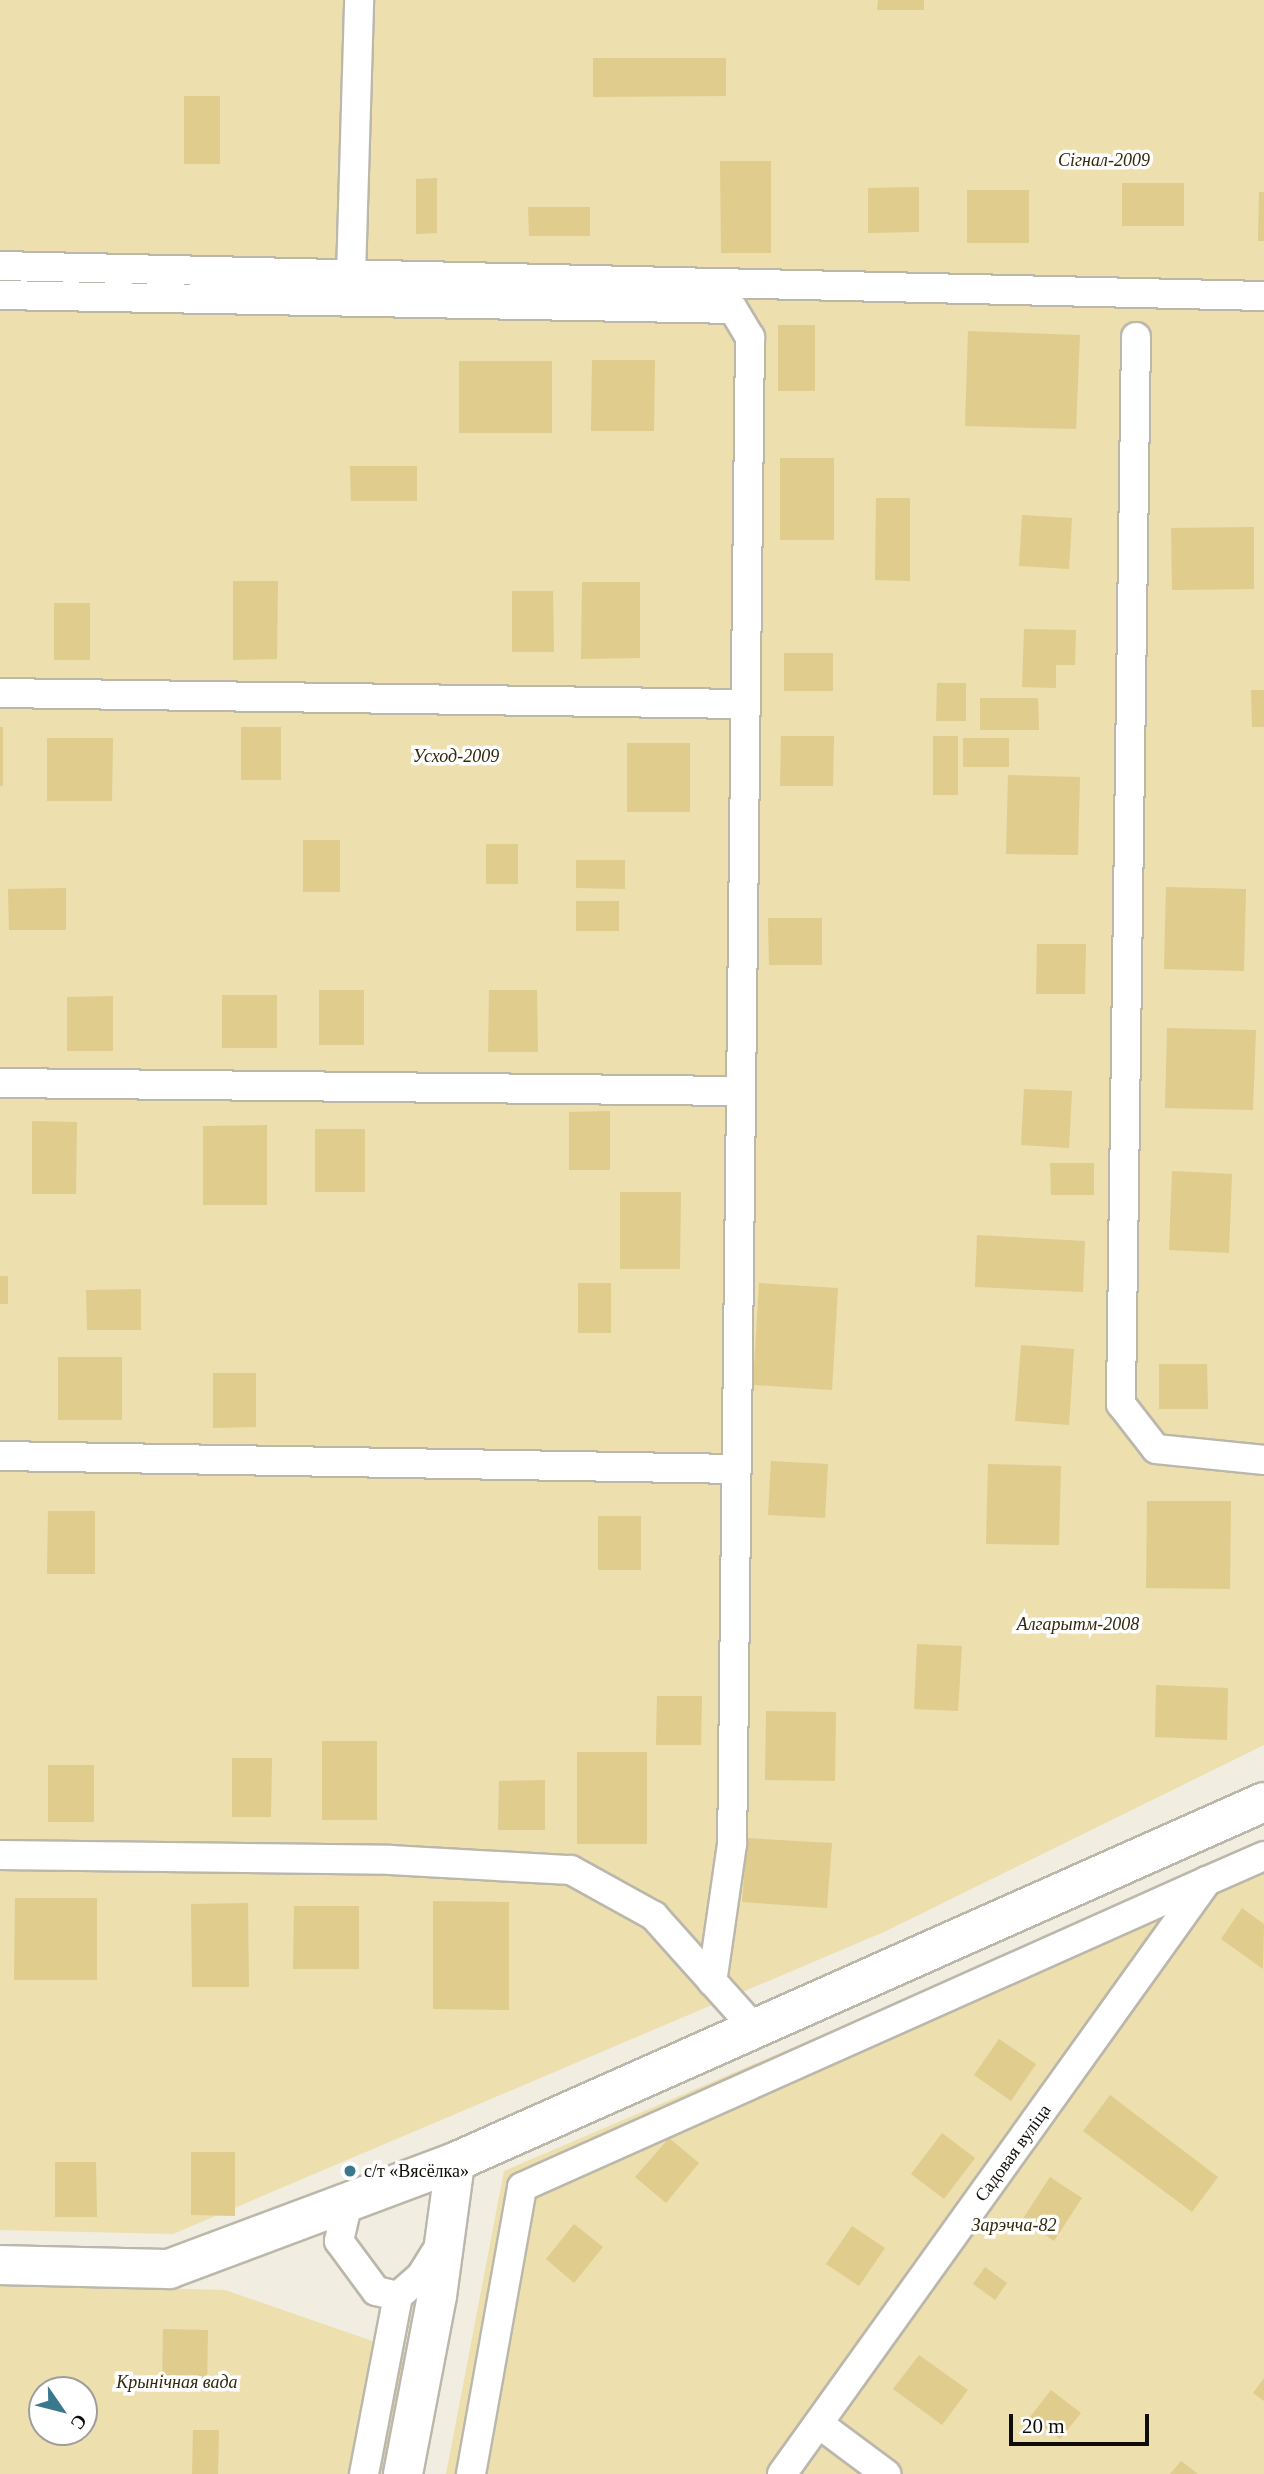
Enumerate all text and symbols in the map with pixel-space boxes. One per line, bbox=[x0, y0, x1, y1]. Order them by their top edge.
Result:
park label: Сігнал-2009 bbox=[1058, 149, 1150, 171]
park label: Усход-2009 bbox=[413, 745, 499, 767]
park label: Алгарытм-2008 bbox=[1017, 1613, 1139, 1635]
street label: Садовая вуліца bbox=[970, 2100, 1056, 2206]
place label: с/т «Вясёлка» bbox=[364, 2160, 469, 2182]
marker: с/т «Вясёлка» bbox=[342, 2163, 358, 2179]
park label: Зарэчча-82 bbox=[972, 2214, 1056, 2236]
park label: Крынічная вада bbox=[116, 2371, 238, 2393]
north arrow bbox=[28, 2376, 98, 2446]
scale bar bbox=[1012, 2400, 1152, 2444]
text: С bbox=[66, 2411, 92, 2434]
text: 20 m bbox=[1022, 2414, 1065, 2438]

